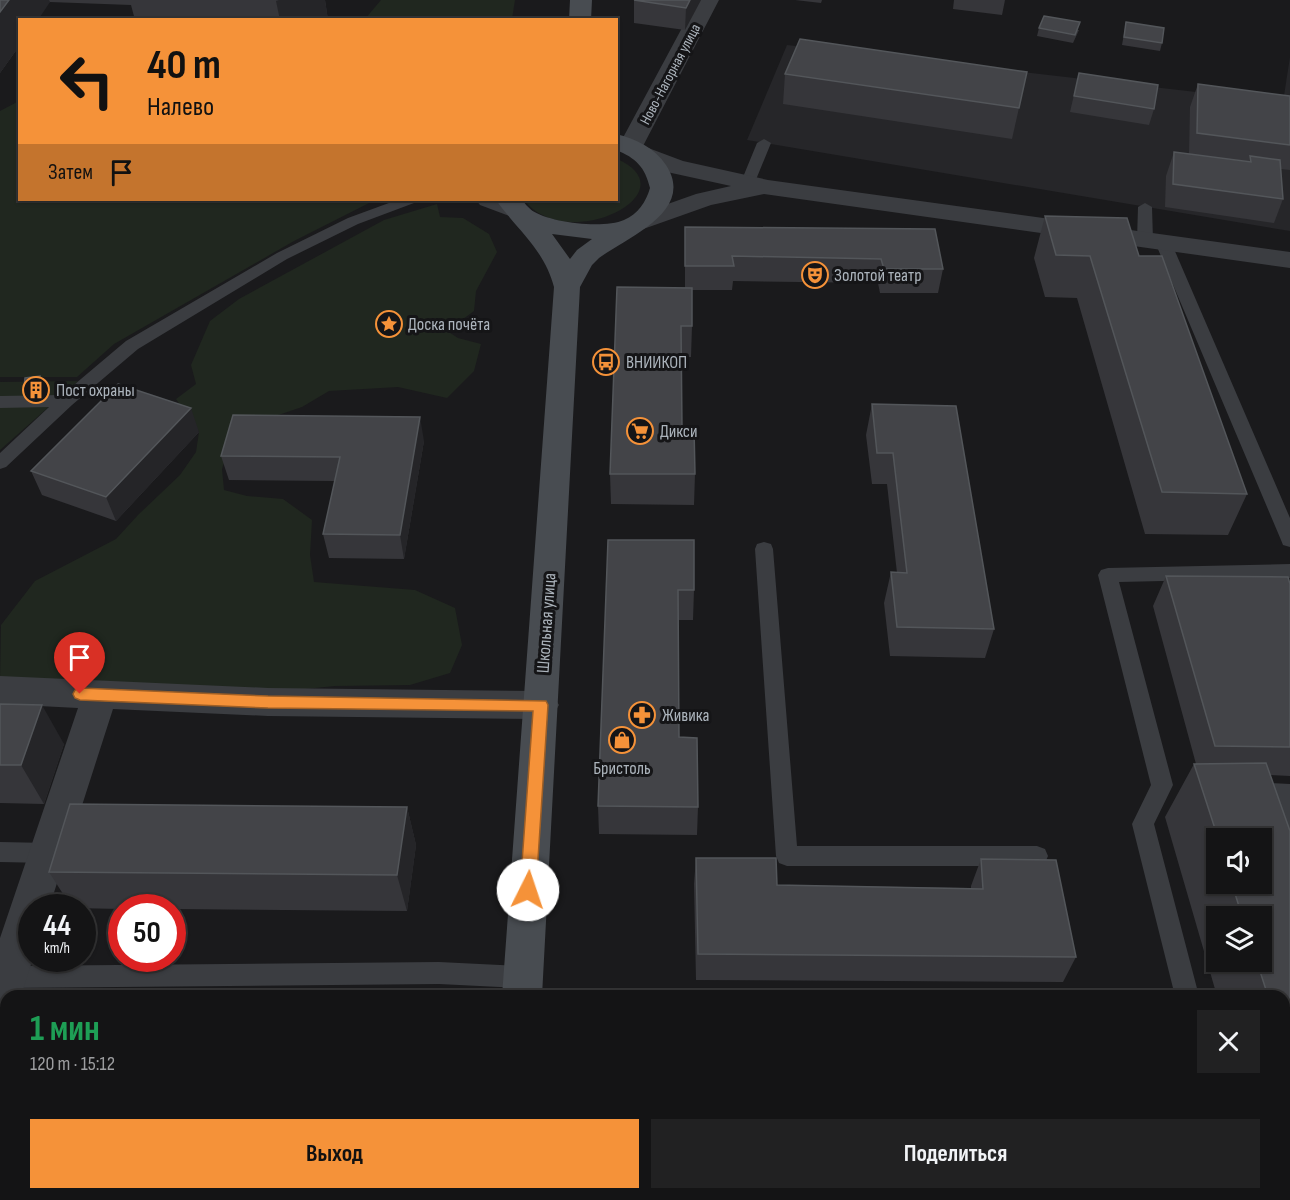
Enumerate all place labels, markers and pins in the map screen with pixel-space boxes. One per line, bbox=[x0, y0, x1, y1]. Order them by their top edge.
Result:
theatre icon: Золотой театр bbox=[800, 260, 830, 290]
place label: Золотой театр bbox=[834, 265, 922, 286]
place icon: Доска почёта bbox=[374, 309, 404, 339]
place label: Доска почёта bbox=[408, 314, 490, 335]
bus stop icon: ВНИИКОП bbox=[591, 347, 621, 377]
place label: ВНИИКОП bbox=[626, 352, 687, 373]
building icon: Пост охраны bbox=[21, 375, 51, 405]
place label: Пост охраны bbox=[56, 380, 135, 401]
supermarket icon: Дикси bbox=[625, 416, 655, 446]
place label: Дикси bbox=[660, 421, 697, 442]
pin bbox=[54, 632, 105, 694]
pharmacy icon: Живика bbox=[627, 700, 657, 730]
place label: Живика bbox=[662, 705, 709, 726]
shop icon: Бристоль bbox=[607, 725, 637, 755]
place label: Бристоль bbox=[593, 758, 651, 779]

